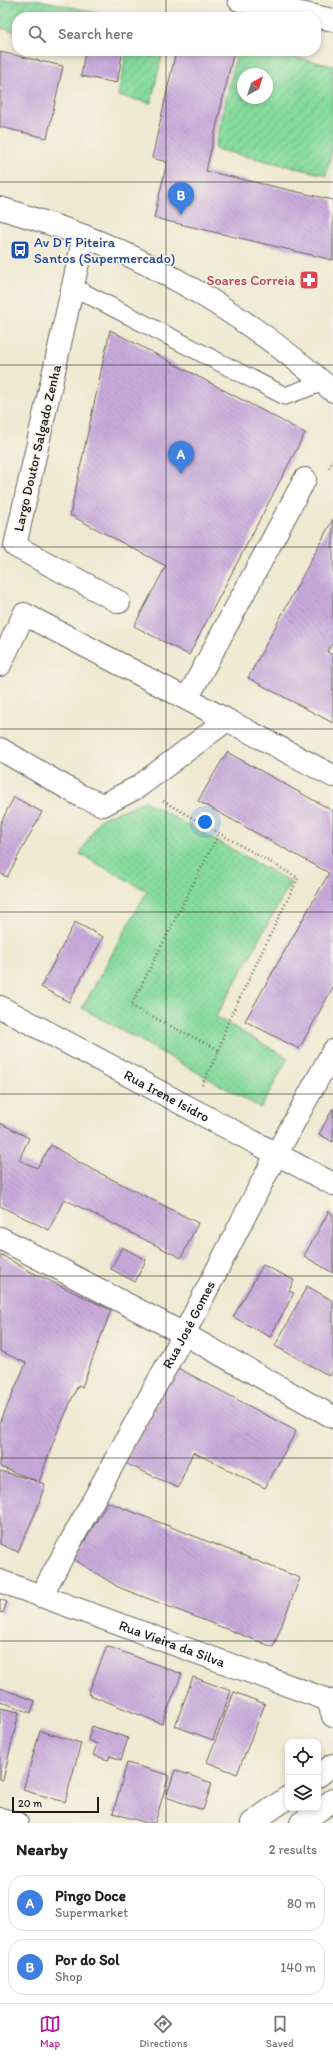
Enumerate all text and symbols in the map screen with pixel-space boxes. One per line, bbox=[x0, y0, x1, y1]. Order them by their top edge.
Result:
search box bbox=[12, 12, 321, 56]
icon: search bbox=[26, 23, 48, 45]
text: Search here bbox=[58, 25, 133, 43]
north arrow bbox=[237, 68, 273, 104]
pin: B bbox=[168, 182, 194, 215]
place label: Av D F Piteira Santos (Supermercado) bbox=[34, 234, 175, 267]
bus stop icon: Av D F Piteira Santos (Supermercado) bbox=[9, 239, 31, 261]
pharmacy icon: Soares Correia bbox=[298, 269, 320, 291]
place label: Soares Correia bbox=[207, 272, 296, 289]
street label: Largo Doutor Salgado Zenha bbox=[10, 362, 65, 533]
pin: A bbox=[168, 441, 194, 474]
your location bbox=[195, 812, 215, 832]
street label: Rua Irene Isidro bbox=[121, 1066, 213, 1126]
street label: Rua José Gomes bbox=[159, 1278, 219, 1372]
street label: Rua Vieira da Silva bbox=[117, 1617, 228, 1671]
map controls bbox=[285, 1739, 321, 1811]
button: locate bbox=[285, 1739, 321, 1775]
button: layers bbox=[285, 1775, 321, 1811]
scale bar bbox=[12, 1795, 99, 1814]
text: 20 m bbox=[18, 1797, 42, 1810]
text: Nearby bbox=[16, 1839, 68, 1859]
text: 2 results bbox=[269, 1842, 317, 1857]
text: Pingo Doce bbox=[55, 1887, 126, 1905]
text: A bbox=[26, 1896, 34, 1911]
text: 80 m bbox=[287, 1896, 316, 1911]
text: Supermarket bbox=[55, 1905, 128, 1920]
text: Por do Sol bbox=[55, 1951, 119, 1969]
text: B bbox=[26, 1960, 34, 1975]
text: 140 m bbox=[280, 1960, 316, 1975]
text: Shop bbox=[55, 1969, 82, 1984]
tab: Map bbox=[39, 2013, 61, 2050]
tab: Directions bbox=[139, 2013, 188, 2050]
tab: Saved bbox=[266, 2013, 294, 2050]

